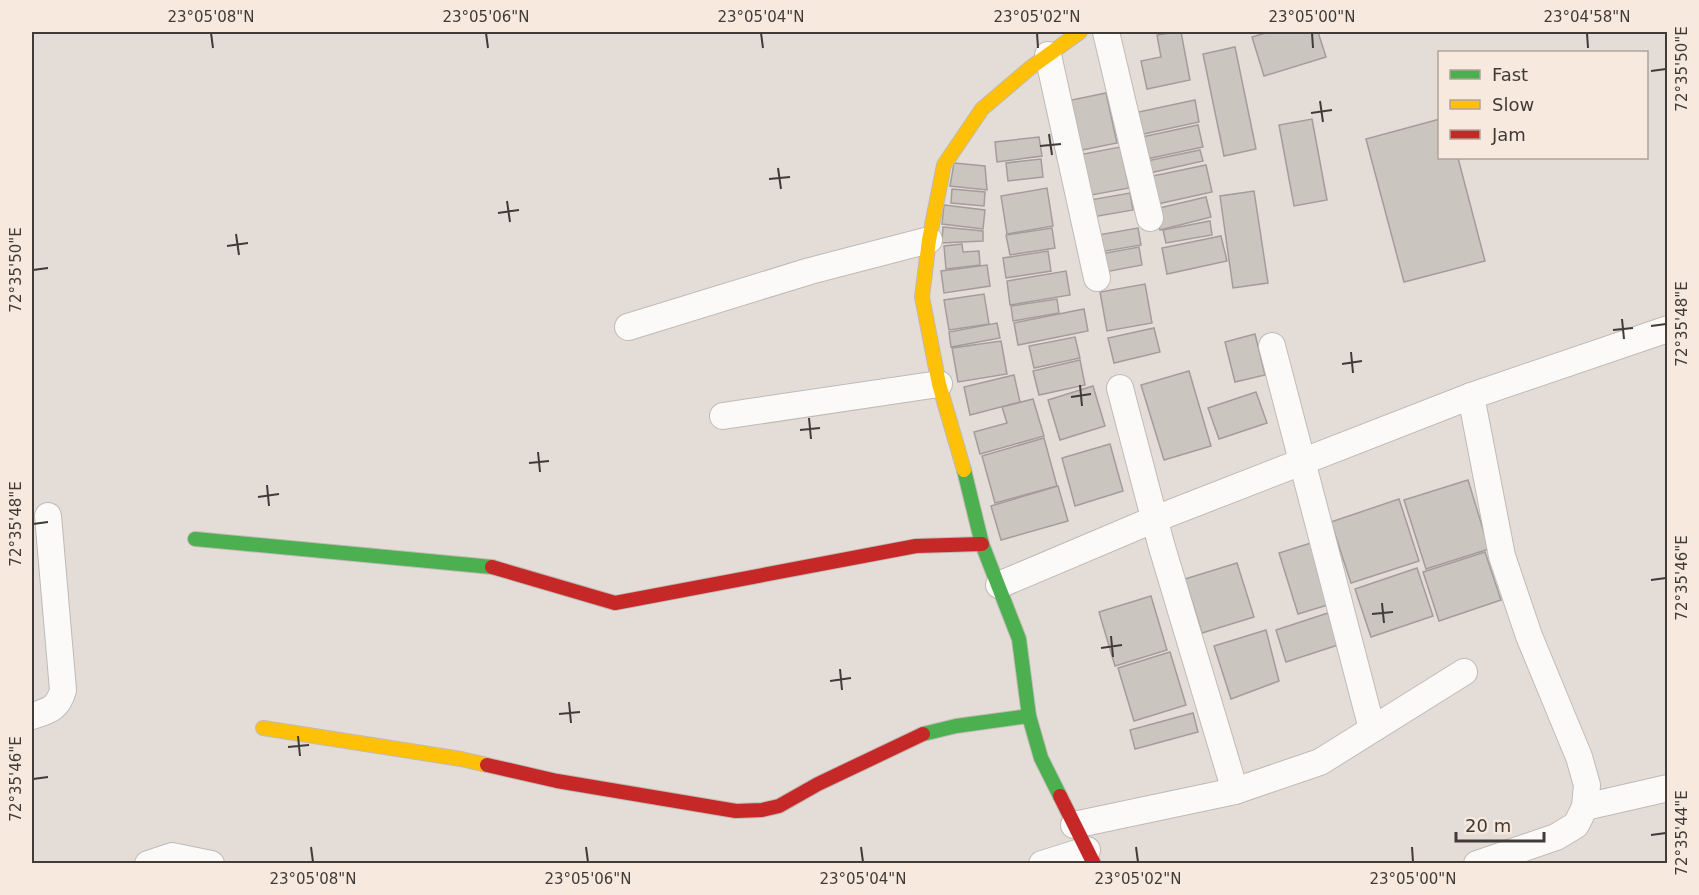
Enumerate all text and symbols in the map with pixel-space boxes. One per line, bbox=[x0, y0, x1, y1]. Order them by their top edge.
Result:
text: 23°05'08"N bbox=[167, 8, 255, 26]
text: 23°05'06"N bbox=[442, 8, 530, 26]
text: 23°05'04"N bbox=[717, 8, 805, 26]
text: 23°05'02"N bbox=[993, 8, 1081, 26]
text: 23°05'00"N bbox=[1268, 8, 1356, 26]
text: 23°04'58"N bbox=[1543, 8, 1631, 26]
text: 72°35'50"E bbox=[1673, 26, 1691, 112]
legend bbox=[1438, 51, 1648, 159]
text: Fast bbox=[1492, 64, 1528, 85]
text: Slow bbox=[1492, 94, 1534, 115]
text: Jam bbox=[1491, 124, 1526, 145]
text: 72°35'50"E bbox=[7, 227, 25, 313]
text: 72°35'48"E bbox=[1673, 281, 1691, 367]
text: 72°35'48"E bbox=[7, 481, 25, 567]
text: 72°35'46"E bbox=[1673, 535, 1691, 621]
text: 72°35'46"E bbox=[7, 736, 25, 822]
text: 72°35'44"E bbox=[1673, 790, 1691, 876]
scale bar bbox=[1456, 805, 1544, 843]
text: 20 m bbox=[1465, 815, 1511, 836]
text: 23°05'08"N bbox=[269, 870, 357, 888]
text: 23°05'06"N bbox=[544, 870, 632, 888]
text: 23°05'04"N bbox=[819, 870, 907, 888]
text: 23°05'02"N bbox=[1094, 870, 1182, 888]
text: 23°05'00"N bbox=[1369, 870, 1457, 888]

